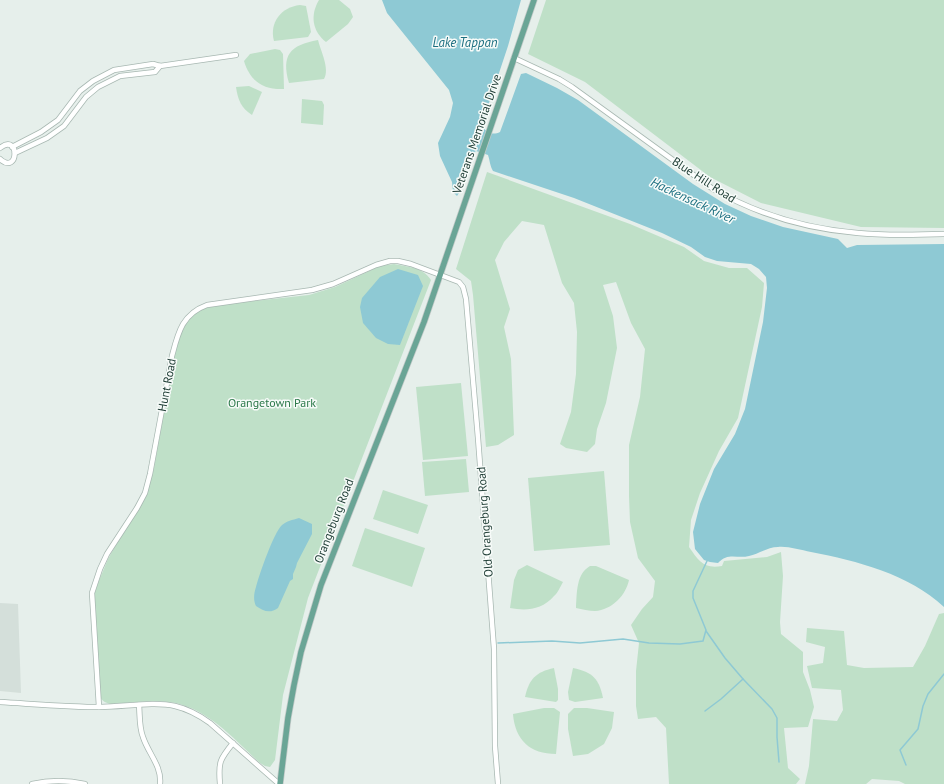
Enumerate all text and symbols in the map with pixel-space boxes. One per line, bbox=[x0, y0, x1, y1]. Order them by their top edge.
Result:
water label: Lake Tappan bbox=[432, 34, 498, 51]
street label: Veterans Memorial Drive bbox=[449, 72, 504, 197]
street label: Blue Hill Road bbox=[669, 153, 739, 206]
water label: Hackensack River bbox=[648, 174, 738, 228]
street label: Hunt Road bbox=[154, 357, 179, 413]
park label: Orangetown Park bbox=[228, 395, 316, 410]
street label: Old Orangeburg Road bbox=[473, 466, 496, 578]
street label: Orangeburg Road bbox=[311, 476, 357, 565]

